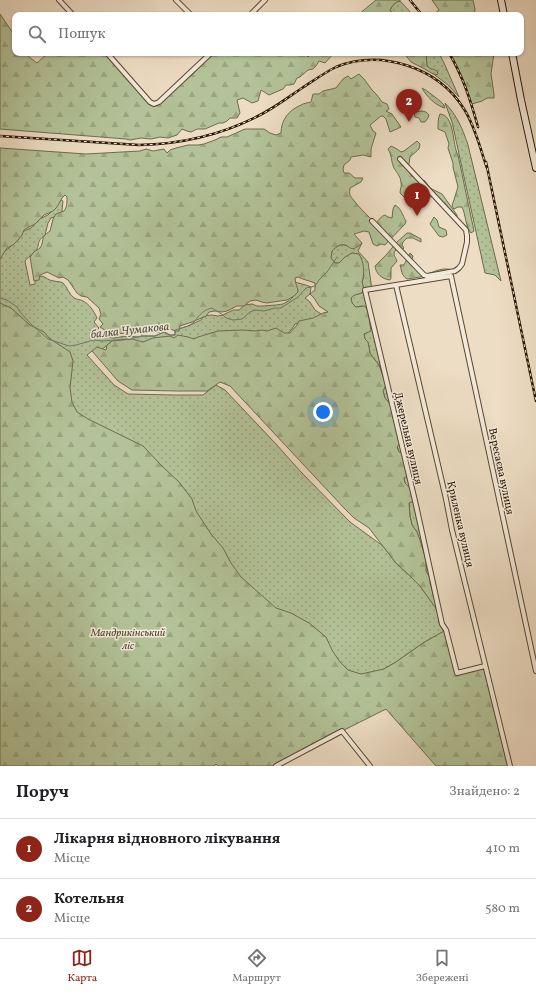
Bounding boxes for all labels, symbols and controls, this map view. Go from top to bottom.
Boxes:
search box [12,12,524,56]
icon: search [26,23,48,45]
text: Пошук [58,24,106,45]
pin: 2 [396,89,422,122]
pin: 1 [404,183,430,216]
water label: балка Чумакова [90,319,170,343]
street label: Джерельна вулиця [390,390,426,487]
your location [313,402,333,422]
street label: Вересаєва вулиця [484,427,517,516]
street label: Криленка вулиця [442,480,477,569]
park label: Мандрикінський ліс [90,626,166,654]
text: Поруч [16,781,69,804]
text: Знайдено: 2 [449,783,520,801]
text: Лікарня відновного лікування [54,829,280,850]
text: 1 [26,840,32,858]
text: 410 m [485,840,520,858]
text: Місце [54,850,90,868]
text: Котельня [54,889,124,910]
text: 2 [26,900,32,918]
text: 580 m [485,900,520,918]
text: Місце [54,910,90,928]
tab: Карта [67,947,97,986]
tab: Маршрут [232,947,281,986]
tab: Збережені [416,947,468,986]

